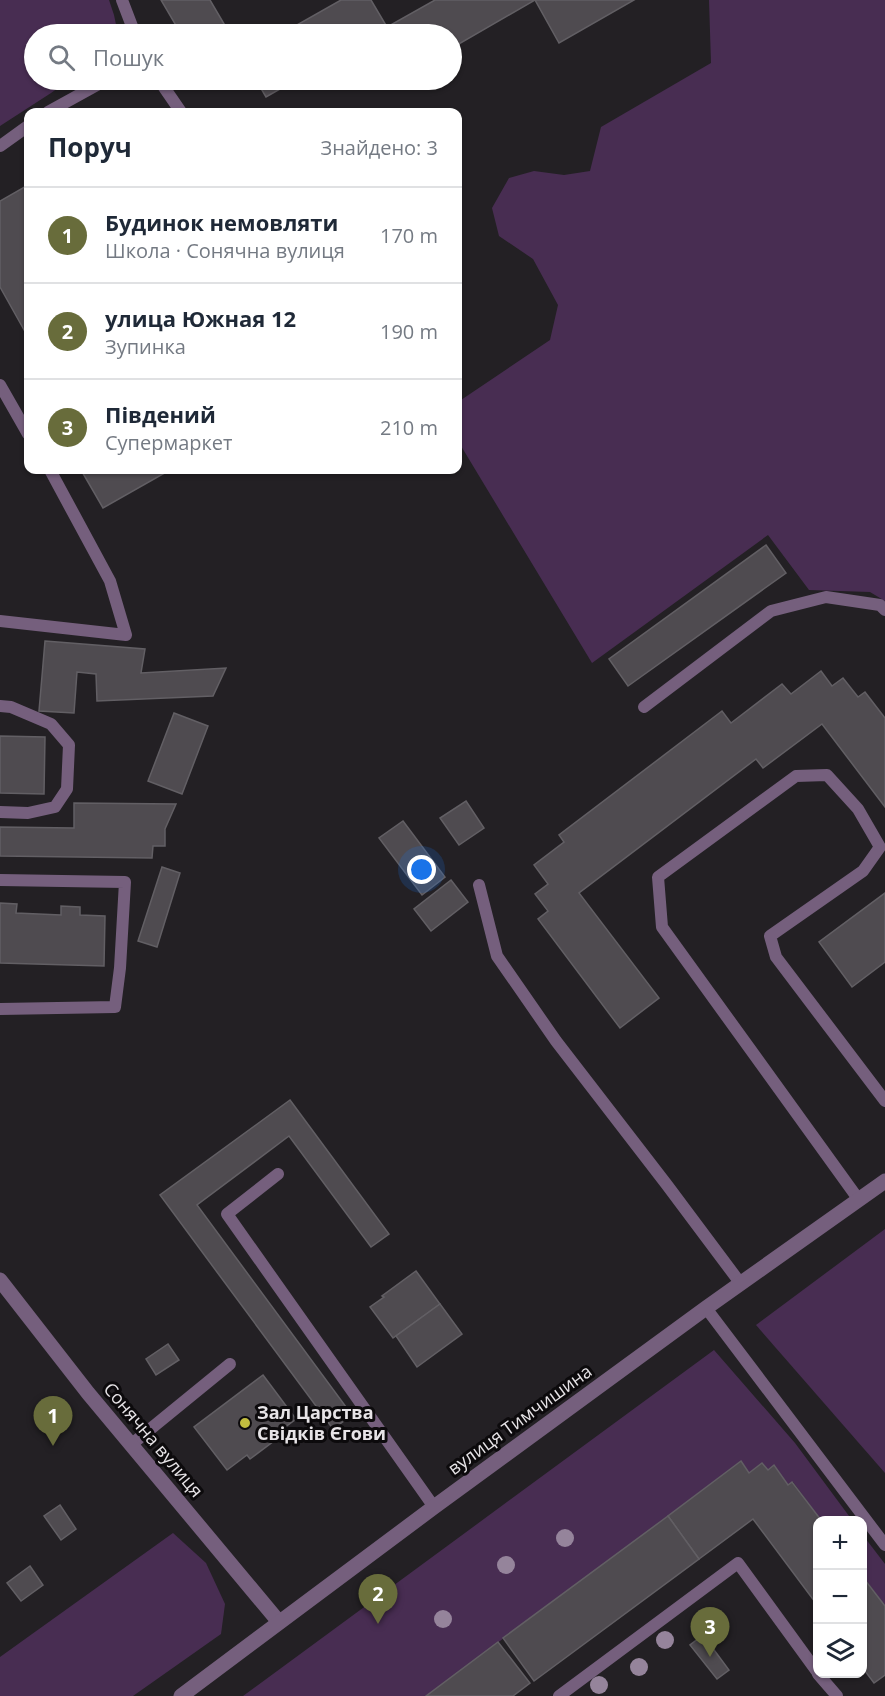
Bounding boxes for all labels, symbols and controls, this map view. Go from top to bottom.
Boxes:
search box [24,24,462,90]
icon: search [45,41,78,74]
text: Пошук [93,42,164,72]
text: Поруч [48,129,132,165]
text: Знайдено: 3 [321,134,438,161]
text: Будинок немовляти [105,207,338,237]
text: 1 [62,222,73,249]
text: 170 m [380,222,438,249]
text: Школа · Сонячна вулиця [105,237,345,264]
text: улица Южная 12 [105,303,296,333]
text: 2 [62,318,73,345]
text: 190 m [380,318,438,345]
text: Зупинка [105,333,186,360]
text: Південий [105,399,216,429]
text: 3 [62,414,73,441]
text: 210 m [380,414,438,441]
text: Супермаркет [105,429,232,456]
your location [407,855,436,884]
street label: вулиця Тимчишина [442,1359,596,1480]
street label: Сонячна вулиця [99,1377,209,1502]
pin: 1 [34,1396,72,1446]
place label: Зал Царства Свідків Єгови [257,1400,386,1445]
marker: Зал Царства Свідків Єгови [238,1416,252,1430]
map controls [813,1516,867,1678]
button: + [813,1516,867,1570]
button: − [813,1570,867,1624]
pin: 2 [358,1574,398,1624]
pin: 3 [690,1608,730,1657]
button: layers [813,1624,867,1678]

